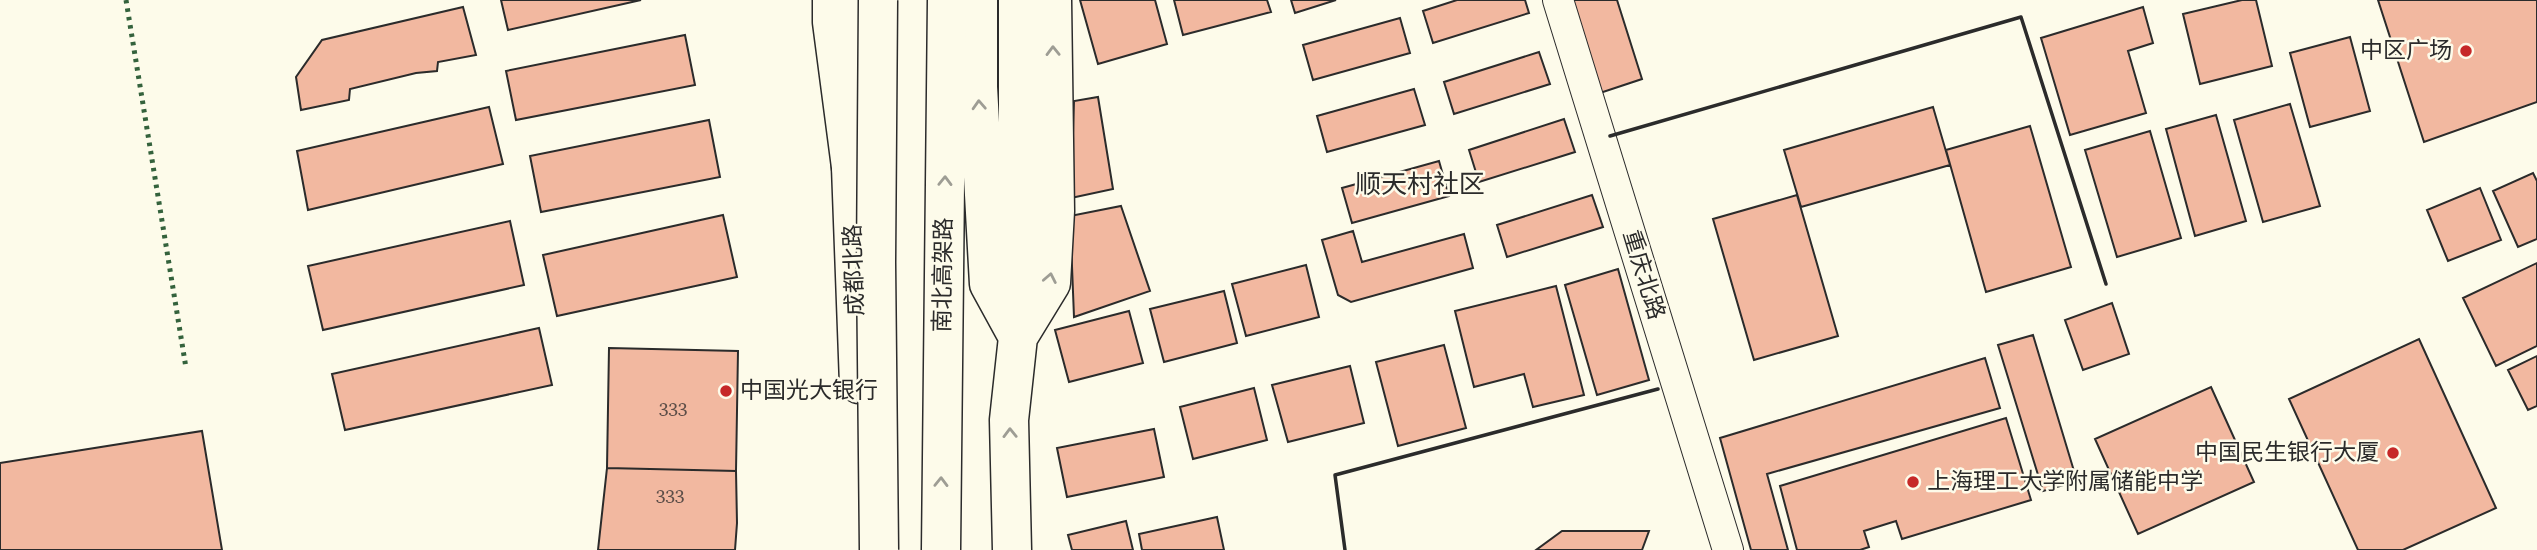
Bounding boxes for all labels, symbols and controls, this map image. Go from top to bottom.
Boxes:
place label: 中区广场 [2360,34,2452,69]
marker: 中区广场 [2458,43,2474,59]
one-way arrow [1045,45,1061,55]
one-way arrow [972,100,987,111]
district label: 顺天村社区 [1355,165,1485,205]
one-way arrow [937,175,953,186]
street label: 南北高架路 [925,217,963,333]
street label: 成都北路 [836,223,874,317]
street label: 重庆北路 [1613,226,1673,324]
one-way arrow [1041,272,1056,284]
place label: 中国光大银行 [740,374,878,409]
marker: 中国光大银行 [718,383,734,399]
house number: 333 [659,396,688,425]
one-way arrow [1002,427,1018,438]
place label: 中国民生银行大厦 [2195,436,2379,471]
marker: 中国民生银行大厦 [2385,445,2401,461]
place label: 上海理工大学附属储能中学 [1927,465,2203,500]
marker: 上海理工大学附属储能中学 [1905,474,1921,490]
one-way arrow [934,476,949,487]
house number: 333 [656,483,685,512]

